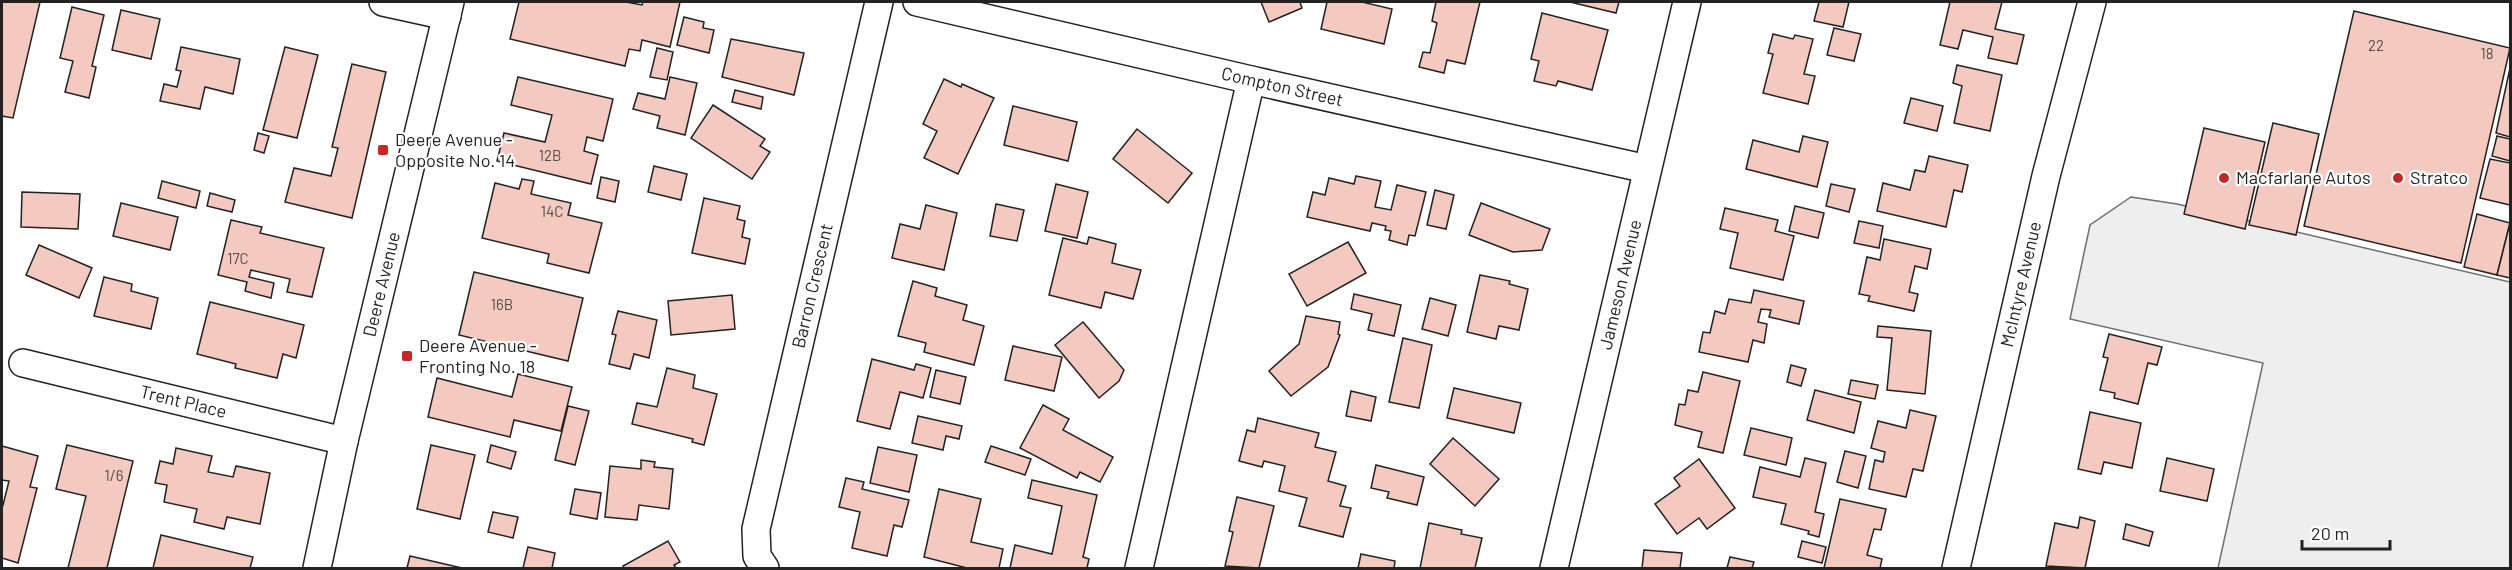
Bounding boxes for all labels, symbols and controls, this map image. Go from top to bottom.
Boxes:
house number: 22 [2368,36,2384,54]
house number: 18 [2480,44,2494,62]
street label: Compton Street [1219,61,1345,110]
place label: Deere Avenue - Opposite No. 14 [395,128,515,171]
marker: Deere Avenue - Opposite No. 14 [376,143,390,157]
house number: 12B [539,146,561,164]
place label: Macfarlane Autos [2236,166,2371,188]
place label: Stratco [2410,166,2468,188]
marker: Macfarlane Autos [2217,171,2231,185]
marker: Stratco [2391,171,2405,185]
house number: 14C [541,202,563,220]
street label: Jameson Avenue [1594,217,1645,352]
street label: McIntyre Avenue [1995,219,2045,349]
street label: Barron Crescent [787,221,837,350]
street label: Deere Avenue [358,229,404,339]
house number: 17C [227,249,249,267]
house number: 16B [491,295,513,313]
place label: Deere Avenue - Fronting No. 18 [419,334,537,377]
marker: Deere Avenue - Fronting No. 18 [400,349,414,363]
street label: Trent Place [138,380,229,422]
house number: 1/6 [105,466,123,484]
scale bar [2302,513,2390,551]
text: 20 m [2311,522,2349,544]

